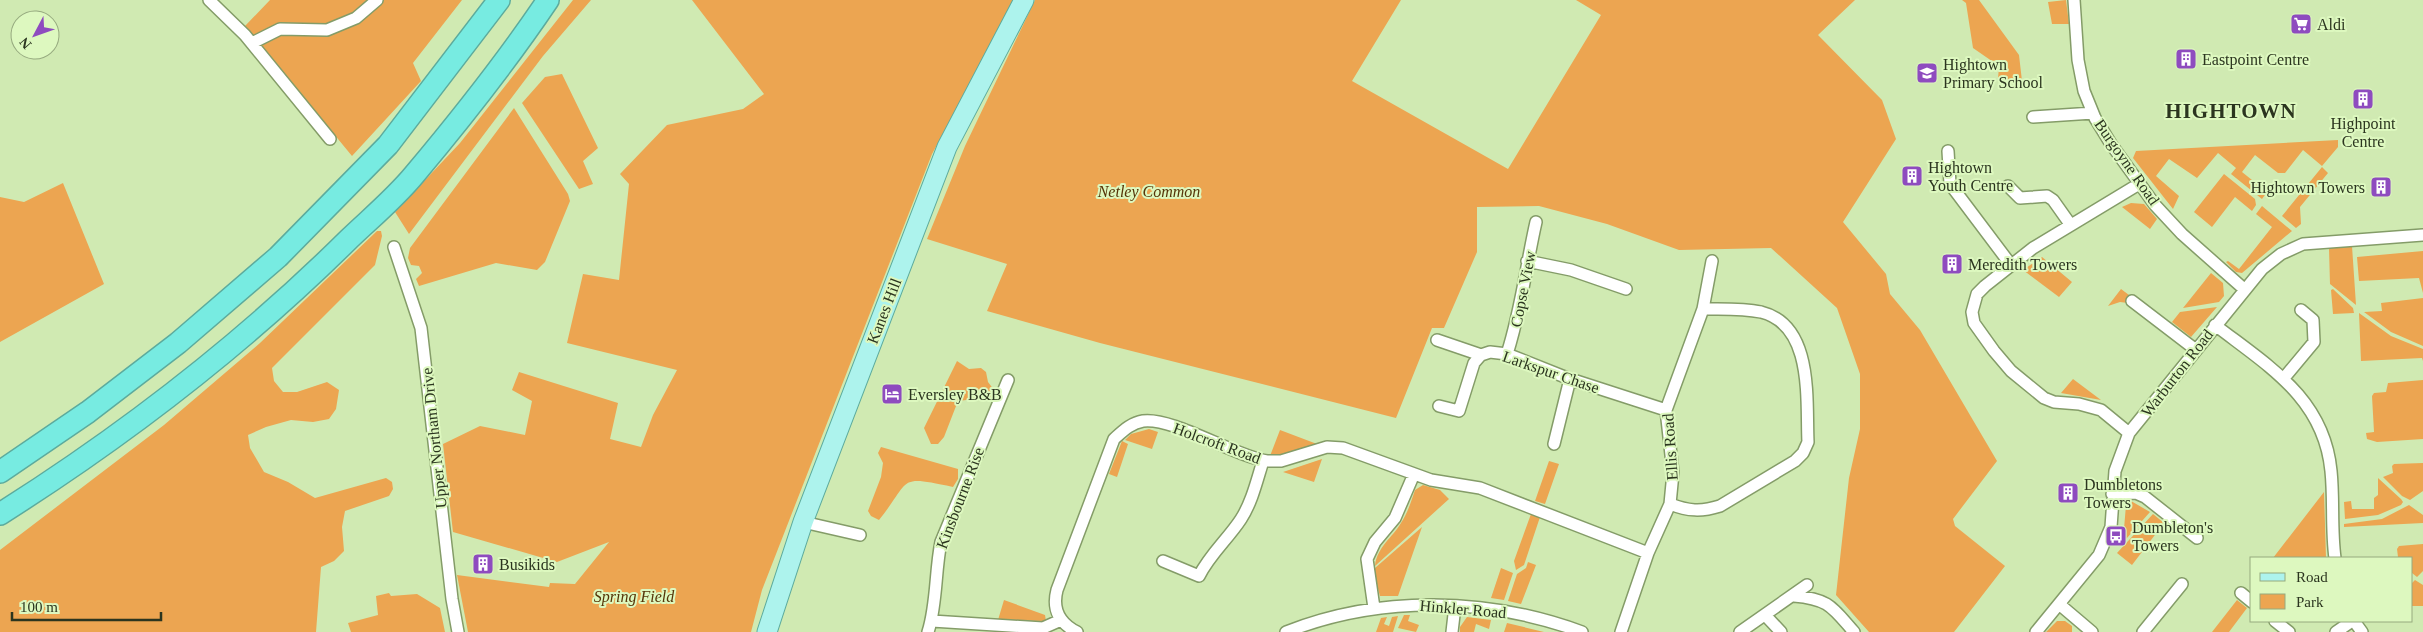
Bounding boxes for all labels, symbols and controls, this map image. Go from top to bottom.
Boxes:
north arrow [10,10,60,60]
supermarket icon: Aldi [2289,12,2313,36]
place label: Aldi [2317,16,2346,33]
text: N [17,34,35,52]
building icon: Eastpoint Centre [2174,47,2198,71]
place label: Eastpoint Centre [2202,51,2309,69]
place label: Hightown Primary School [1943,56,2044,92]
school or university icon: Hightown Primary School [1915,61,1939,85]
building icon: Highpoint Centre [2351,87,2375,111]
district label: HIGHTOWN [2165,99,2297,123]
place label: Highpoint Centre [2331,115,2396,150]
street label: Burgoyne Road [2090,116,2163,209]
place label: Hightown Youth Centre [1928,159,2013,194]
building icon: Hightown Youth Centre [1900,164,1924,188]
building icon: Hightown Towers [2369,175,2393,199]
place label: Hightown Towers [2250,179,2365,197]
park label: Netley Common [1097,183,1200,201]
street label: Copse View [1507,249,1540,329]
building icon: Meredith Towers [1940,252,1964,276]
place label: Meredith Towers [1968,256,2077,273]
street label: Kanes Hill [864,275,904,346]
street label: Warburton Road [2138,326,2216,420]
street label: Larkspur Chase [1500,348,1601,397]
street label: Upper Northam Drive [418,367,451,509]
hotel icon: Eversley B&B [880,382,904,406]
place label: Eversley B&B [908,386,1002,404]
street label: Ellis Road [1659,413,1681,481]
street label: Holcroft Road [1171,419,1263,467]
street label: Kinsbourne Rise [933,445,987,551]
place label: Dumbletons Towers [2084,476,2162,511]
building icon: Dumbletons Towers [2056,481,2080,505]
place label: Dumbleton's Towers [2132,519,2213,554]
bus stop icon: Dumbleton's Towers [2104,524,2128,548]
building icon: Busikids [471,552,495,576]
place label: Busikids [499,556,555,573]
legend [2250,557,2413,622]
text: Road [2296,569,2328,585]
park label: Spring Field [594,588,675,606]
scale bar [12,590,161,622]
text: Park [2296,594,2324,610]
street label: Hinkler Road [1419,597,1507,621]
text: 100 m [20,599,58,615]

